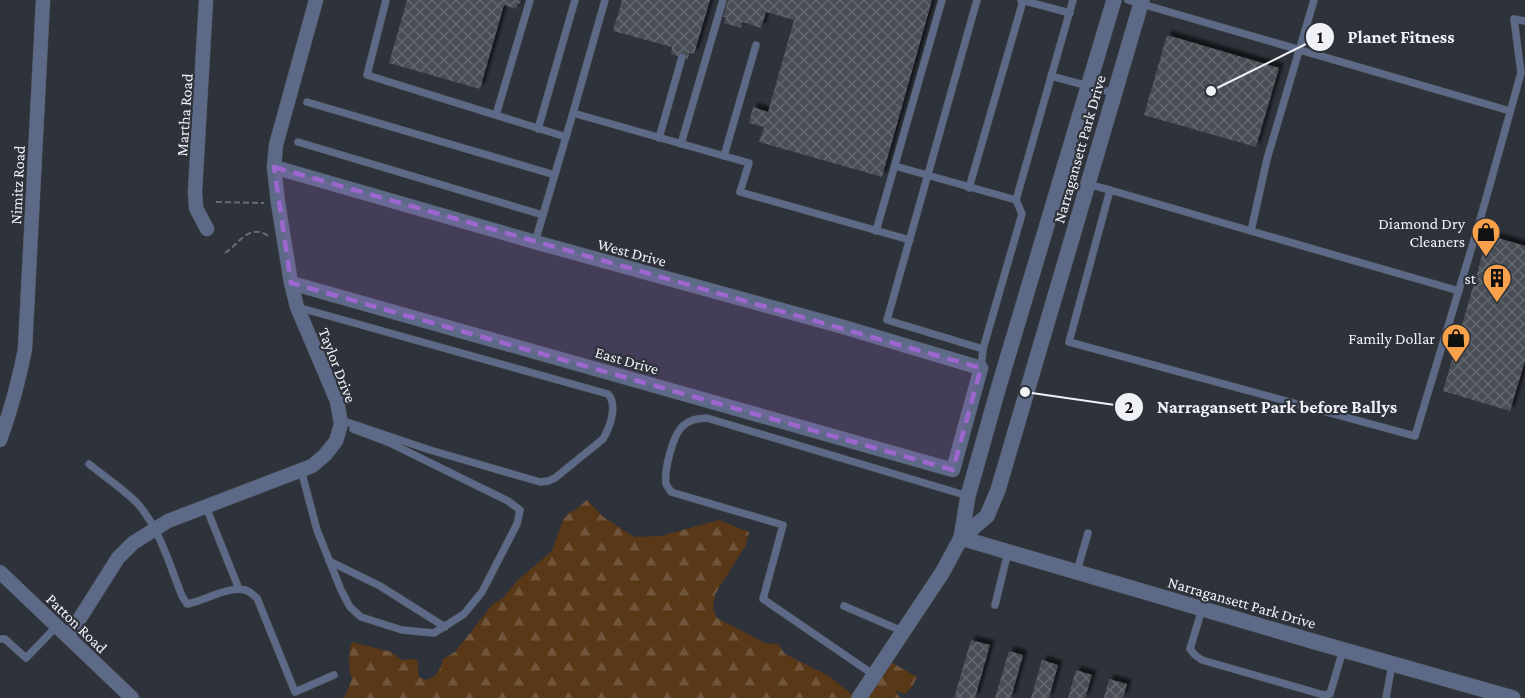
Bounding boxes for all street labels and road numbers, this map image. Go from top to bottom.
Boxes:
street label: Martha Road [173,72,196,157]
street label: Narragansett Park Drive [1050,73,1110,225]
street label: Nimitz Road [7,144,28,225]
street label: West Drive [596,235,668,270]
street label: Taylor Drive [315,325,360,405]
street label: East Drive [593,343,661,378]
street label: Narragansett Park Drive [1166,573,1318,633]
street label: Patton Road [43,590,111,657]

